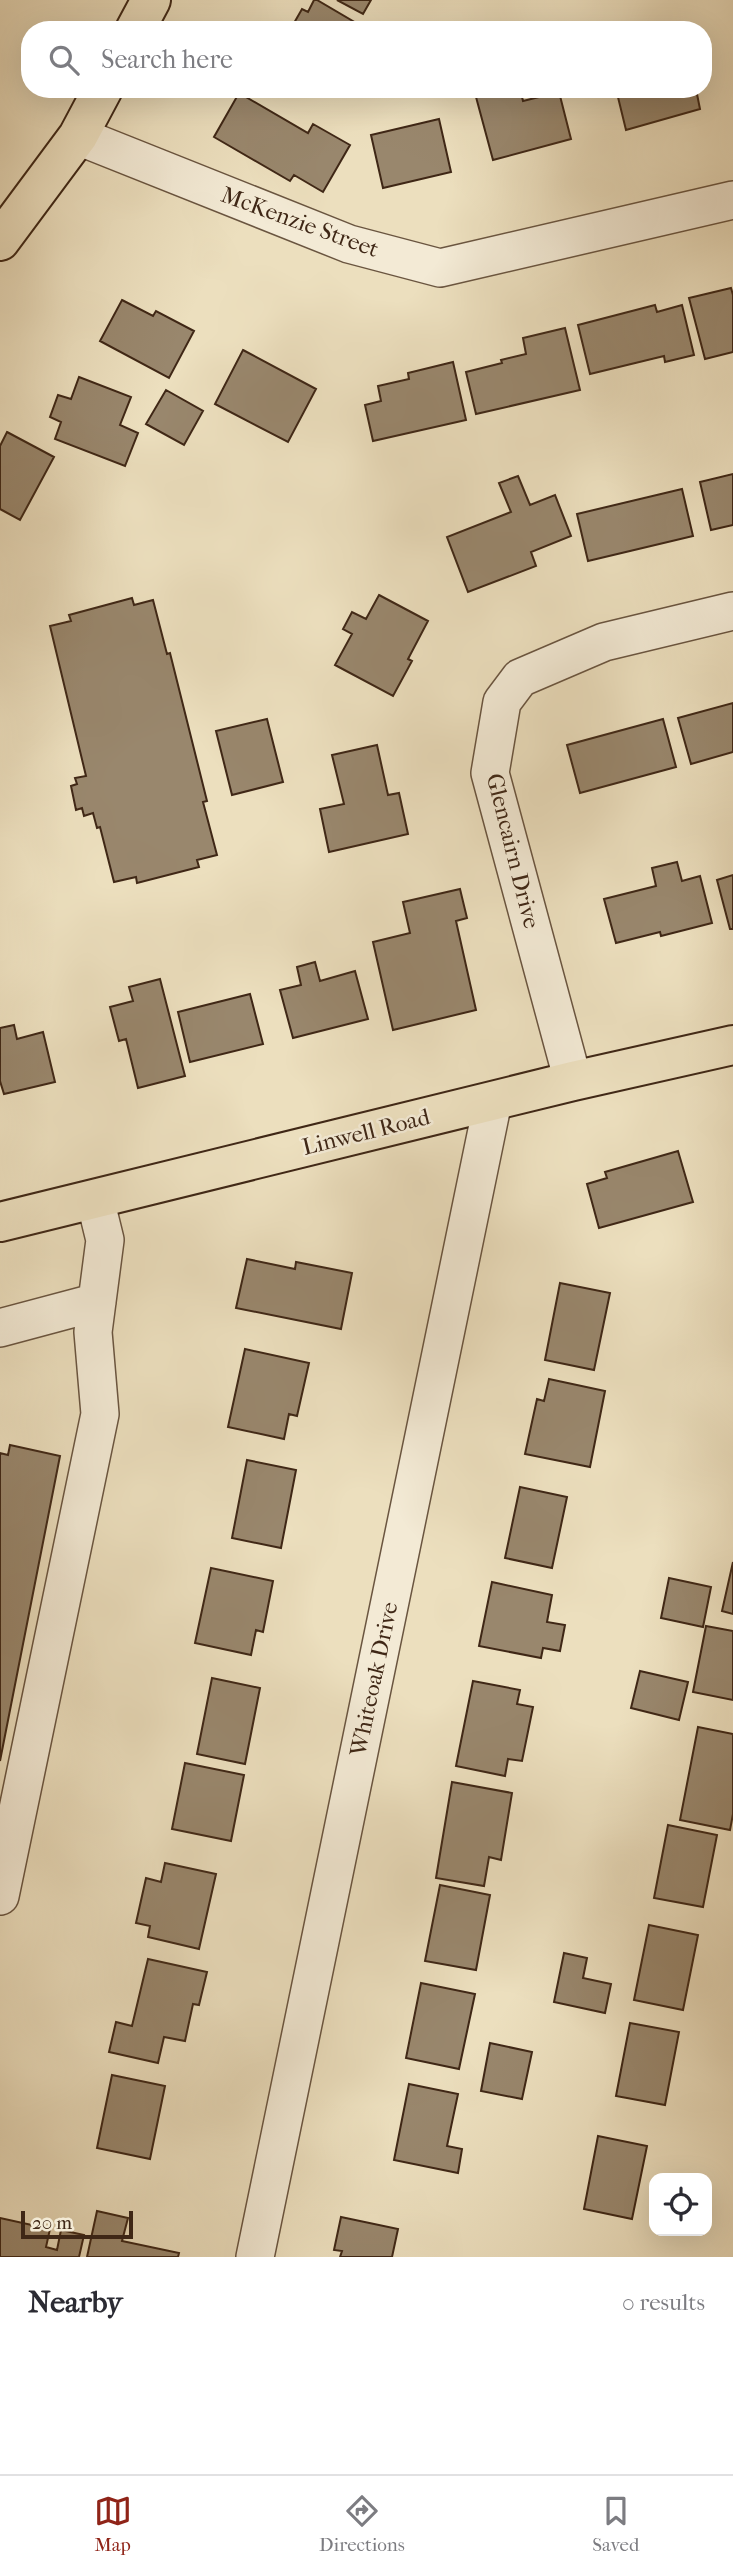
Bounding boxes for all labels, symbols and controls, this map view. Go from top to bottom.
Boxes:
search box [21,21,712,98]
icon: search [45,41,83,79]
text: Search here [101,44,233,75]
street label: McKenzie Street [218,181,382,263]
street label: Glencairn Drive [481,771,545,931]
street label: Linwell Road [299,1103,433,1161]
street label: Whiteoak Drive [344,1599,404,1760]
map controls [649,2173,712,2236]
button: locate [649,2173,712,2236]
scale bar [21,2208,133,2240]
text: 20 m [32,2212,72,2234]
text: Nearby [28,2285,123,2320]
text: 0 results [622,2289,705,2316]
tab: Map [94,2492,132,2556]
tab: Directions [319,2492,405,2556]
tab: Saved [592,2492,639,2556]

